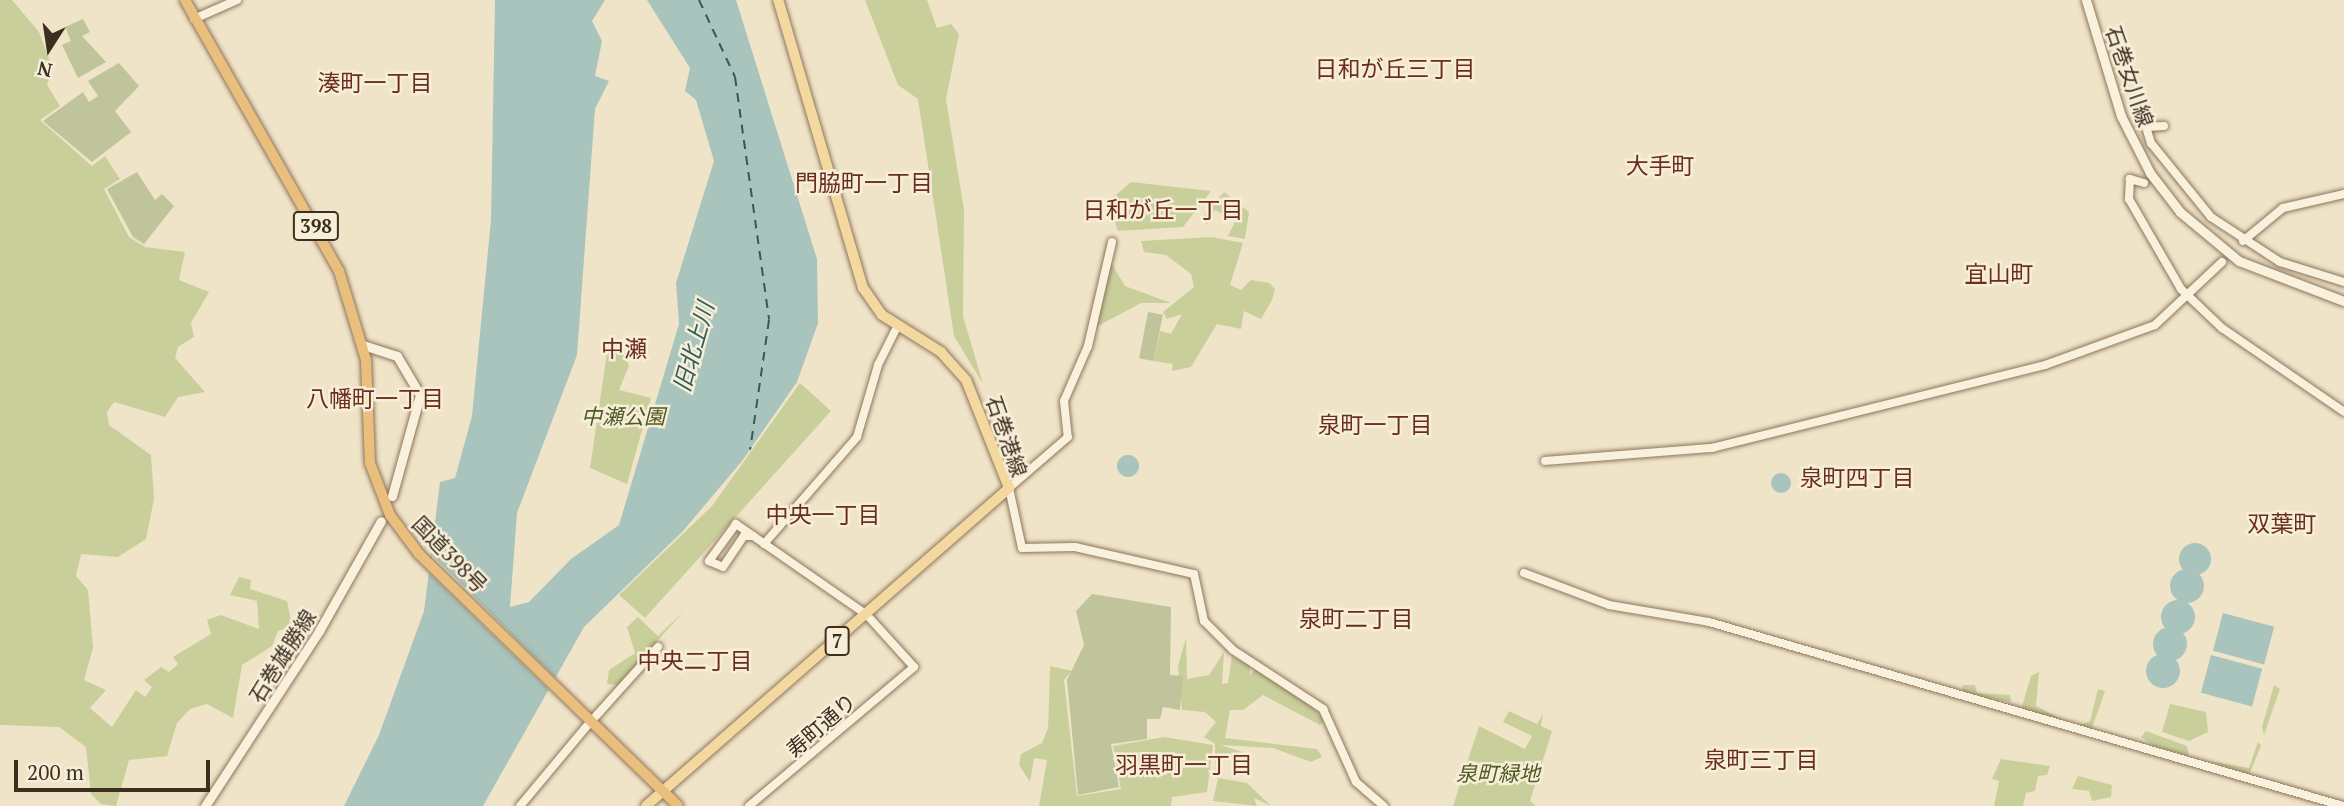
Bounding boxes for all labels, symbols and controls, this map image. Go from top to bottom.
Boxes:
north arrow [14,14,84,84]
street label: 石巻女川線 [2101,22,2159,130]
district label: 日和が丘三丁目 [1315,55,1475,83]
text: N [35,56,54,84]
district label: 湊町一丁目 [318,69,432,97]
district label: 大手町 [1626,152,1694,180]
district label: 門脇町一丁目 [795,169,933,197]
district label: 日和が丘一丁目 [1083,196,1243,224]
road number: 398 [292,210,340,242]
district label: 宜山町 [1965,260,2033,288]
water label: 旧北上川 [668,299,720,395]
district label: 中瀬 [601,335,647,363]
district label: 八幡町一丁目 [306,385,444,413]
street label: 石巻港線 [981,392,1033,480]
park label: 中瀬公園 [581,403,665,429]
district label: 泉町一丁目 [1318,411,1432,439]
district label: 泉町四丁目 [1800,464,1914,492]
district label: 中央一丁目 [766,501,880,529]
district label: 双葉町 [2248,510,2316,538]
street label: 国道398号 [407,511,493,597]
street label: 石巻雄勝線 [243,605,321,707]
district label: 泉町二丁目 [1299,605,1413,633]
road number: 7 [823,626,851,656]
district label: 中央二丁目 [638,647,752,675]
street label: 寿町通り [781,688,861,762]
scale bar [18,746,214,790]
district label: 泉町三丁目 [1704,746,1818,774]
district label: 羽黒町一丁目 [1115,751,1253,779]
text: 200 m [27,758,84,786]
park label: 泉町緑地 [1456,760,1540,786]

